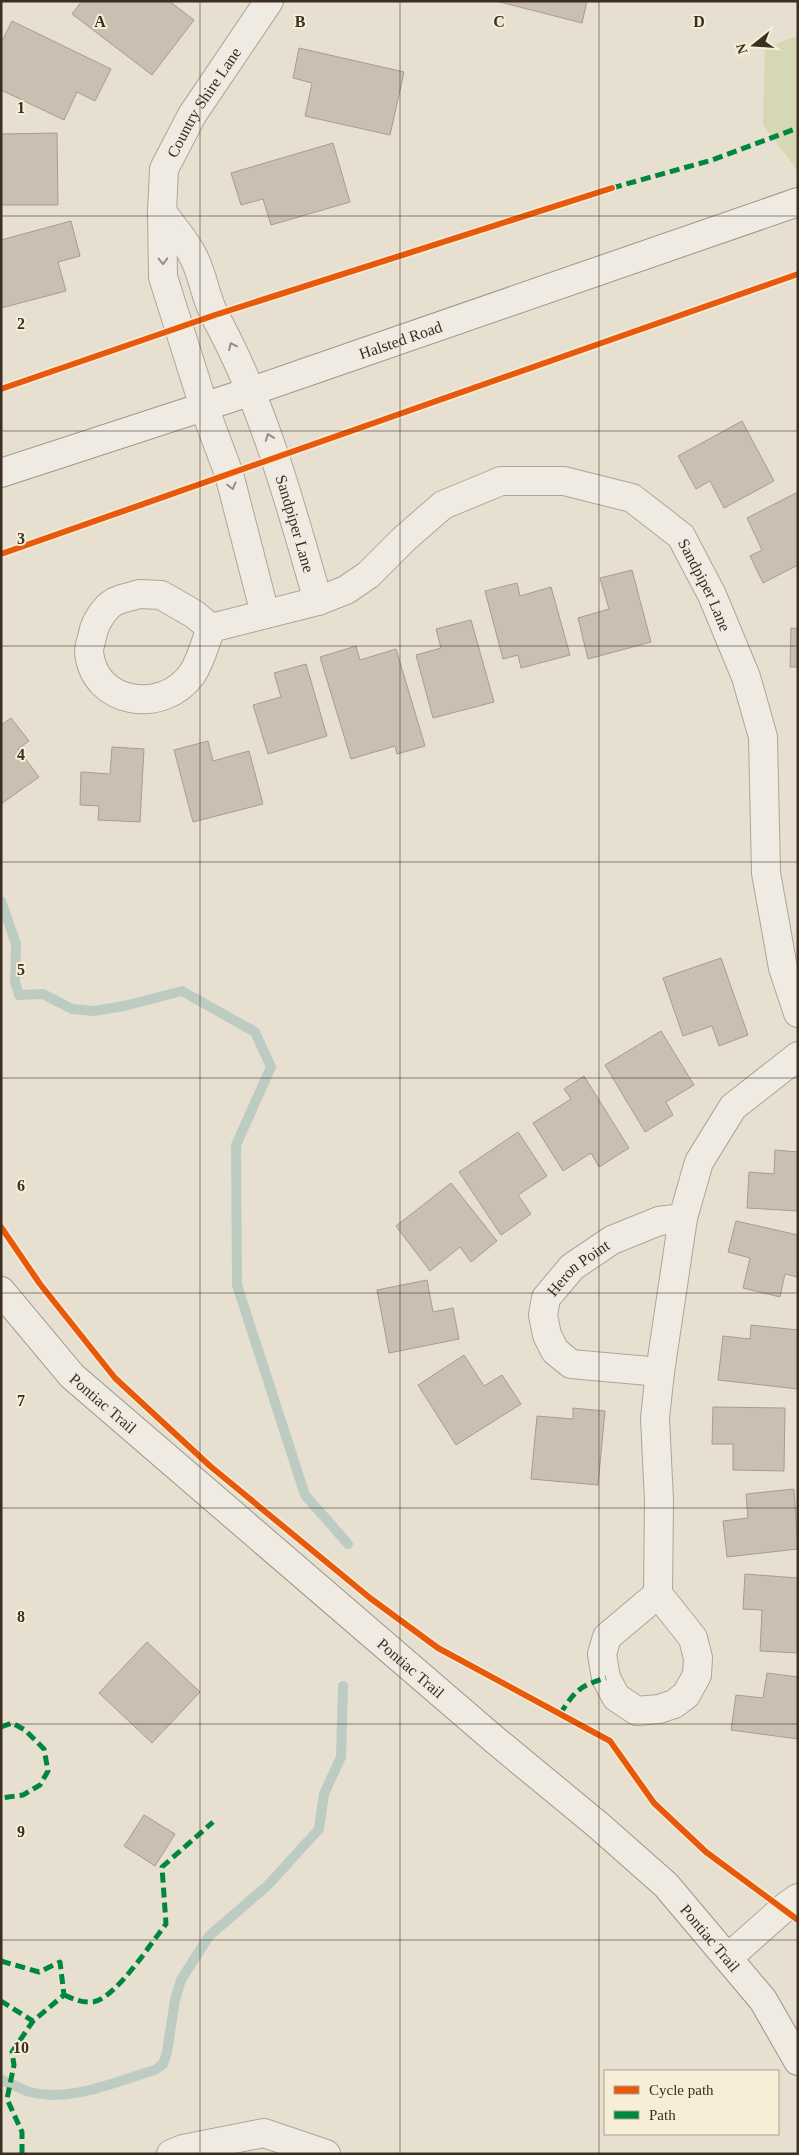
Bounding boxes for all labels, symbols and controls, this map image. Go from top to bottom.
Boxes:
text: A [94,13,106,30]
text: B [295,13,306,30]
text: C [493,13,505,30]
text: D [693,13,705,30]
north arrow [729,20,779,70]
text: N [733,42,751,56]
street label: Country Shire Lane [164,44,244,160]
text: 1 [17,99,25,116]
one-way arrow [158,258,168,265]
text: 2 [17,315,25,332]
street label: Halsted Road [357,318,444,362]
one-way arrow [228,343,238,352]
one-way arrow [265,433,275,442]
street label: Sandpiper Lane [272,473,317,574]
one-way arrow [226,481,236,489]
text: 3 [17,530,25,547]
street label: Sandpiper Lane [675,536,734,634]
text: 4 [17,746,25,763]
text: 5 [17,961,25,978]
text: 6 [17,1177,25,1194]
street label: Heron Point [543,1236,613,1300]
street label: Pontiac Trail [66,1370,140,1437]
text: 7 [17,1392,25,1409]
text: 8 [17,1608,25,1625]
street label: Pontiac Trail [374,1635,448,1702]
text: 9 [17,1823,25,1840]
street label: Pontiac Trail [677,1901,743,1975]
text: 10 [13,2039,29,2056]
legend [604,2070,779,2135]
text: Cycle path [649,2082,714,2098]
text: Path [649,2107,676,2123]

